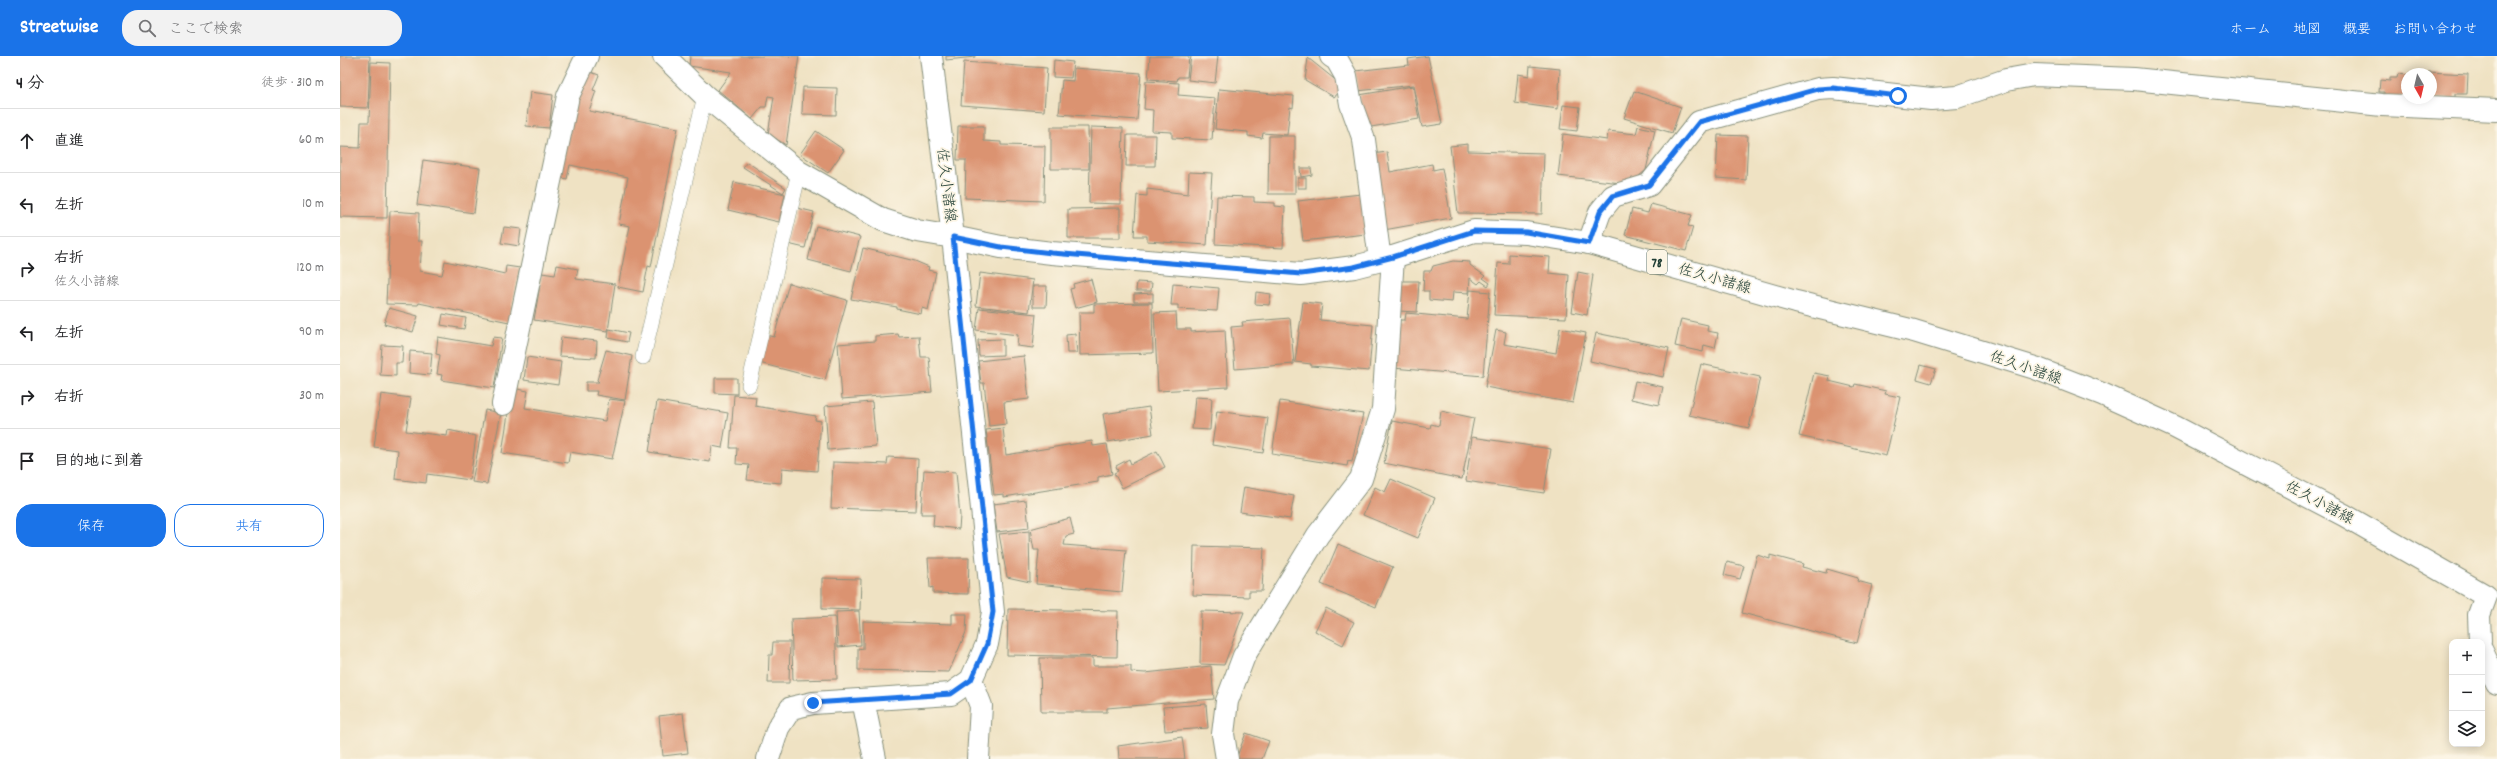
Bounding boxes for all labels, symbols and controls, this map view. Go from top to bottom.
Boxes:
search box [122,10,402,46]
text: Streetwise [20,15,98,42]
icon: search [136,17,158,39]
text: ここで検索 [168,19,243,41]
text: ホーム [2230,20,2271,40]
text: 地図 [2293,20,2321,40]
text: 概要 [2343,20,2371,40]
text: お問い合わせ [2393,20,2477,40]
north arrow [2401,68,2437,104]
text: 4 分 [16,73,44,97]
text: 徒歩 · 310 m [261,74,324,93]
route start [1889,87,1907,105]
icon: ahead [16,130,38,152]
text: 直進 [54,131,84,153]
text: 60 m [299,131,324,150]
street label: 佐久小諸線 [930,147,961,224]
icon: left [16,194,38,216]
text: 左折 [54,195,84,217]
text: 10 m [302,195,324,214]
text: 右折 [54,248,84,270]
road number: 78 [1647,250,1667,274]
icon: right [16,258,38,280]
text: 120 m [296,259,324,278]
street label: 佐久小諸線 [1675,259,1754,301]
text: 佐久小諸線 [54,273,119,292]
icon: left [16,322,38,344]
text: 左折 [54,323,84,345]
text: 90 m [299,323,324,342]
street label: 佐久小諸線 [1986,346,2064,392]
icon: right [16,386,38,408]
text: 右折 [54,387,84,409]
text: 30 m [299,387,324,406]
icon: arrive [16,450,38,472]
text: 目的地に到着 [54,451,144,473]
street label: 佐久小諸線 [2281,476,2357,531]
button: 保存 [16,504,166,547]
button: 共有 [174,504,324,547]
map controls [2449,639,2485,747]
button: + [2449,639,2485,675]
button: − [2449,675,2485,711]
route end [804,694,822,712]
button: layers [2449,711,2485,747]

